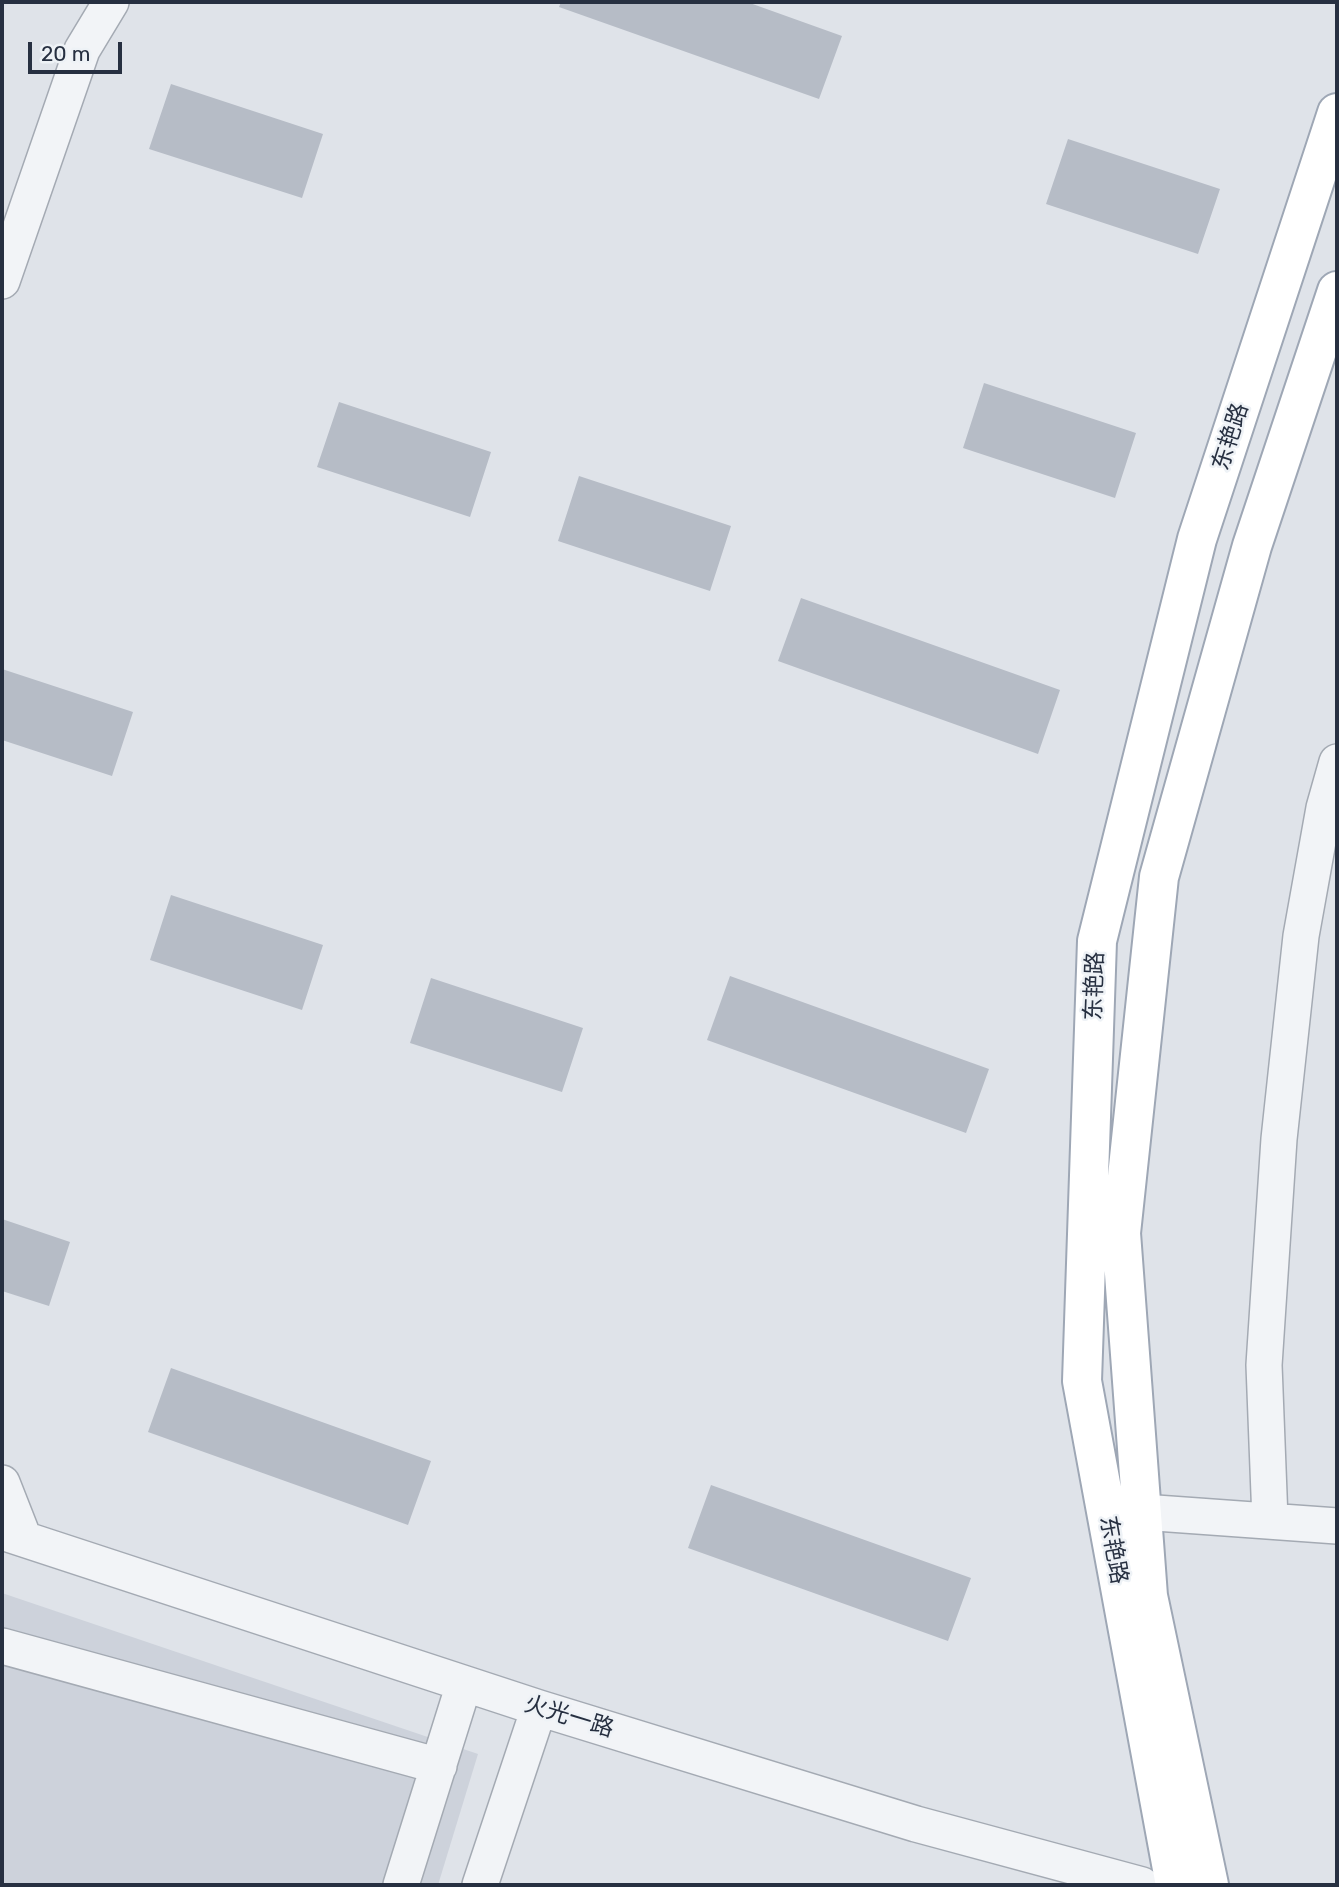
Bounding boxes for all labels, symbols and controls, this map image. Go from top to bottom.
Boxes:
scale bar [32,28,126,72]
text: 20 m [41,41,90,66]
street label: 东艳路 [1207,400,1255,474]
street label: 东艳路 [1080,951,1110,1021]
street label: 东艳路 [1093,1514,1133,1586]
street label: 火光一路 [521,1690,617,1744]

